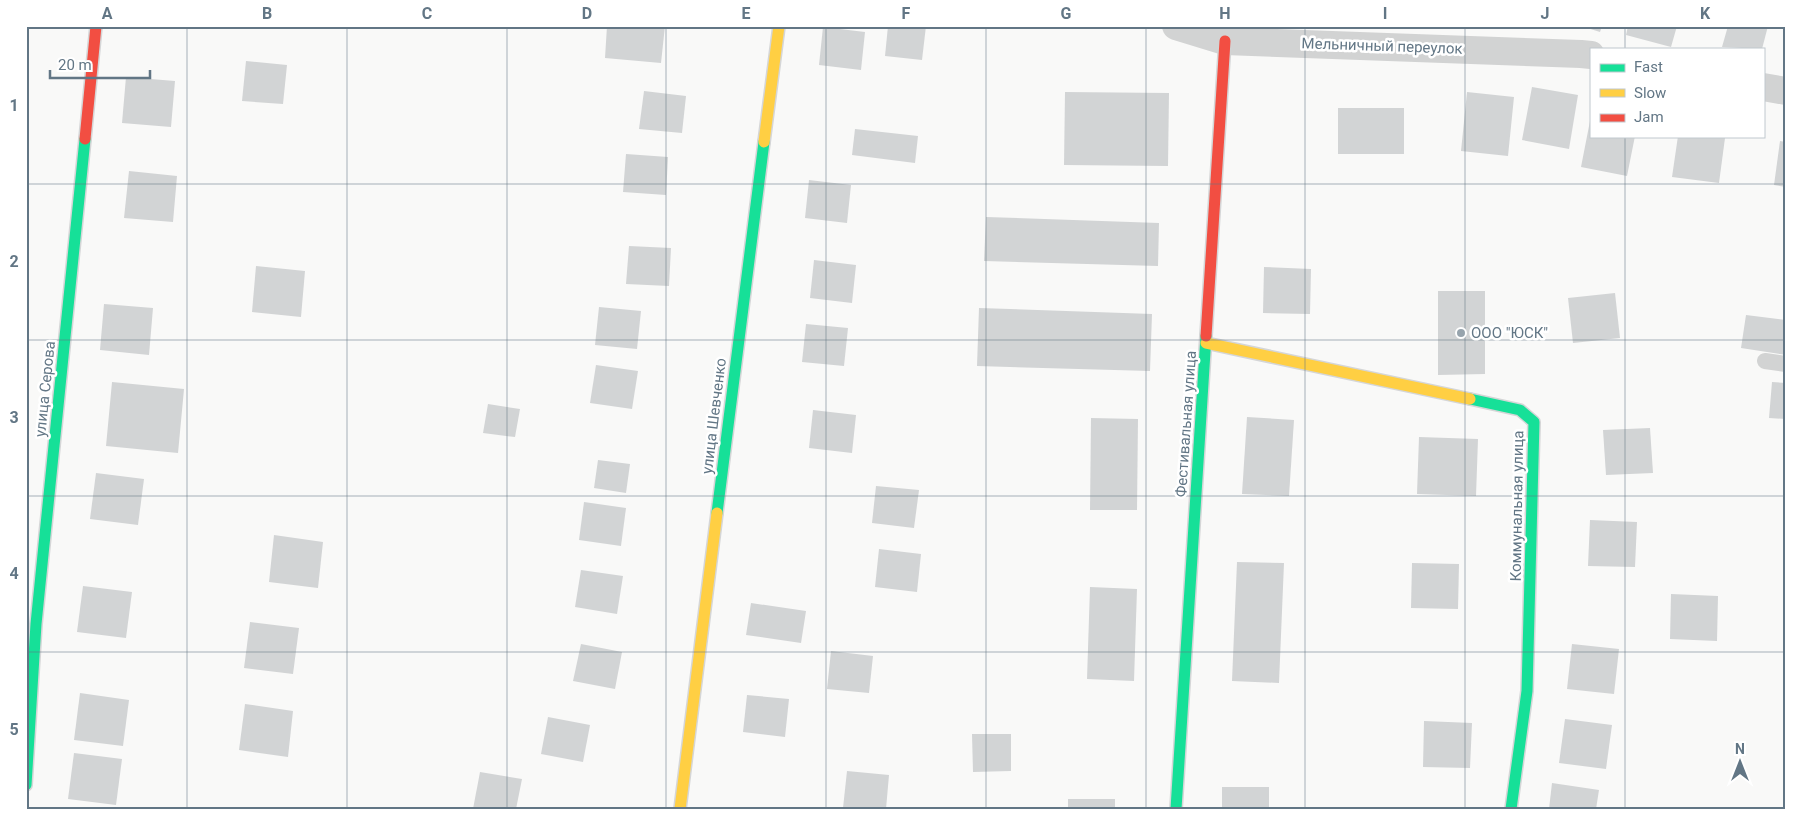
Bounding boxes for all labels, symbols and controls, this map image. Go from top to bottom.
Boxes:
text: A [102,4,113,23]
text: B [262,4,272,23]
text: C [422,4,432,23]
text: D [582,4,592,23]
text: E [742,4,751,23]
text: F [902,4,911,23]
text: G [1061,4,1072,23]
text: H [1219,4,1231,23]
text: I [1383,4,1387,23]
text: J [1541,4,1549,23]
text: K [1700,4,1711,23]
street label: Мельничный переулок [1301,34,1463,58]
scale bar [50,48,150,80]
legend [1590,48,1764,138]
text: 20 m [58,56,92,74]
text: Fast [1634,58,1663,76]
text: Slow [1634,84,1666,102]
text: 1 [9,96,19,115]
text: Jam [1634,108,1664,126]
text: 2 [9,252,19,271]
place label: ООО "ЮСК" [1471,324,1548,342]
marker: ООО "ЮСК" [1455,327,1467,339]
street label: улица Серова [31,340,59,438]
street label: Фестивальная улица [1172,350,1200,498]
street label: улица Шевченко [698,357,730,475]
text: 3 [9,408,19,427]
street label: Коммунальная улица [1507,430,1527,582]
text: 4 [9,564,19,583]
text: 5 [9,720,19,739]
north arrow [1714,738,1764,788]
text: N [1735,741,1745,757]

